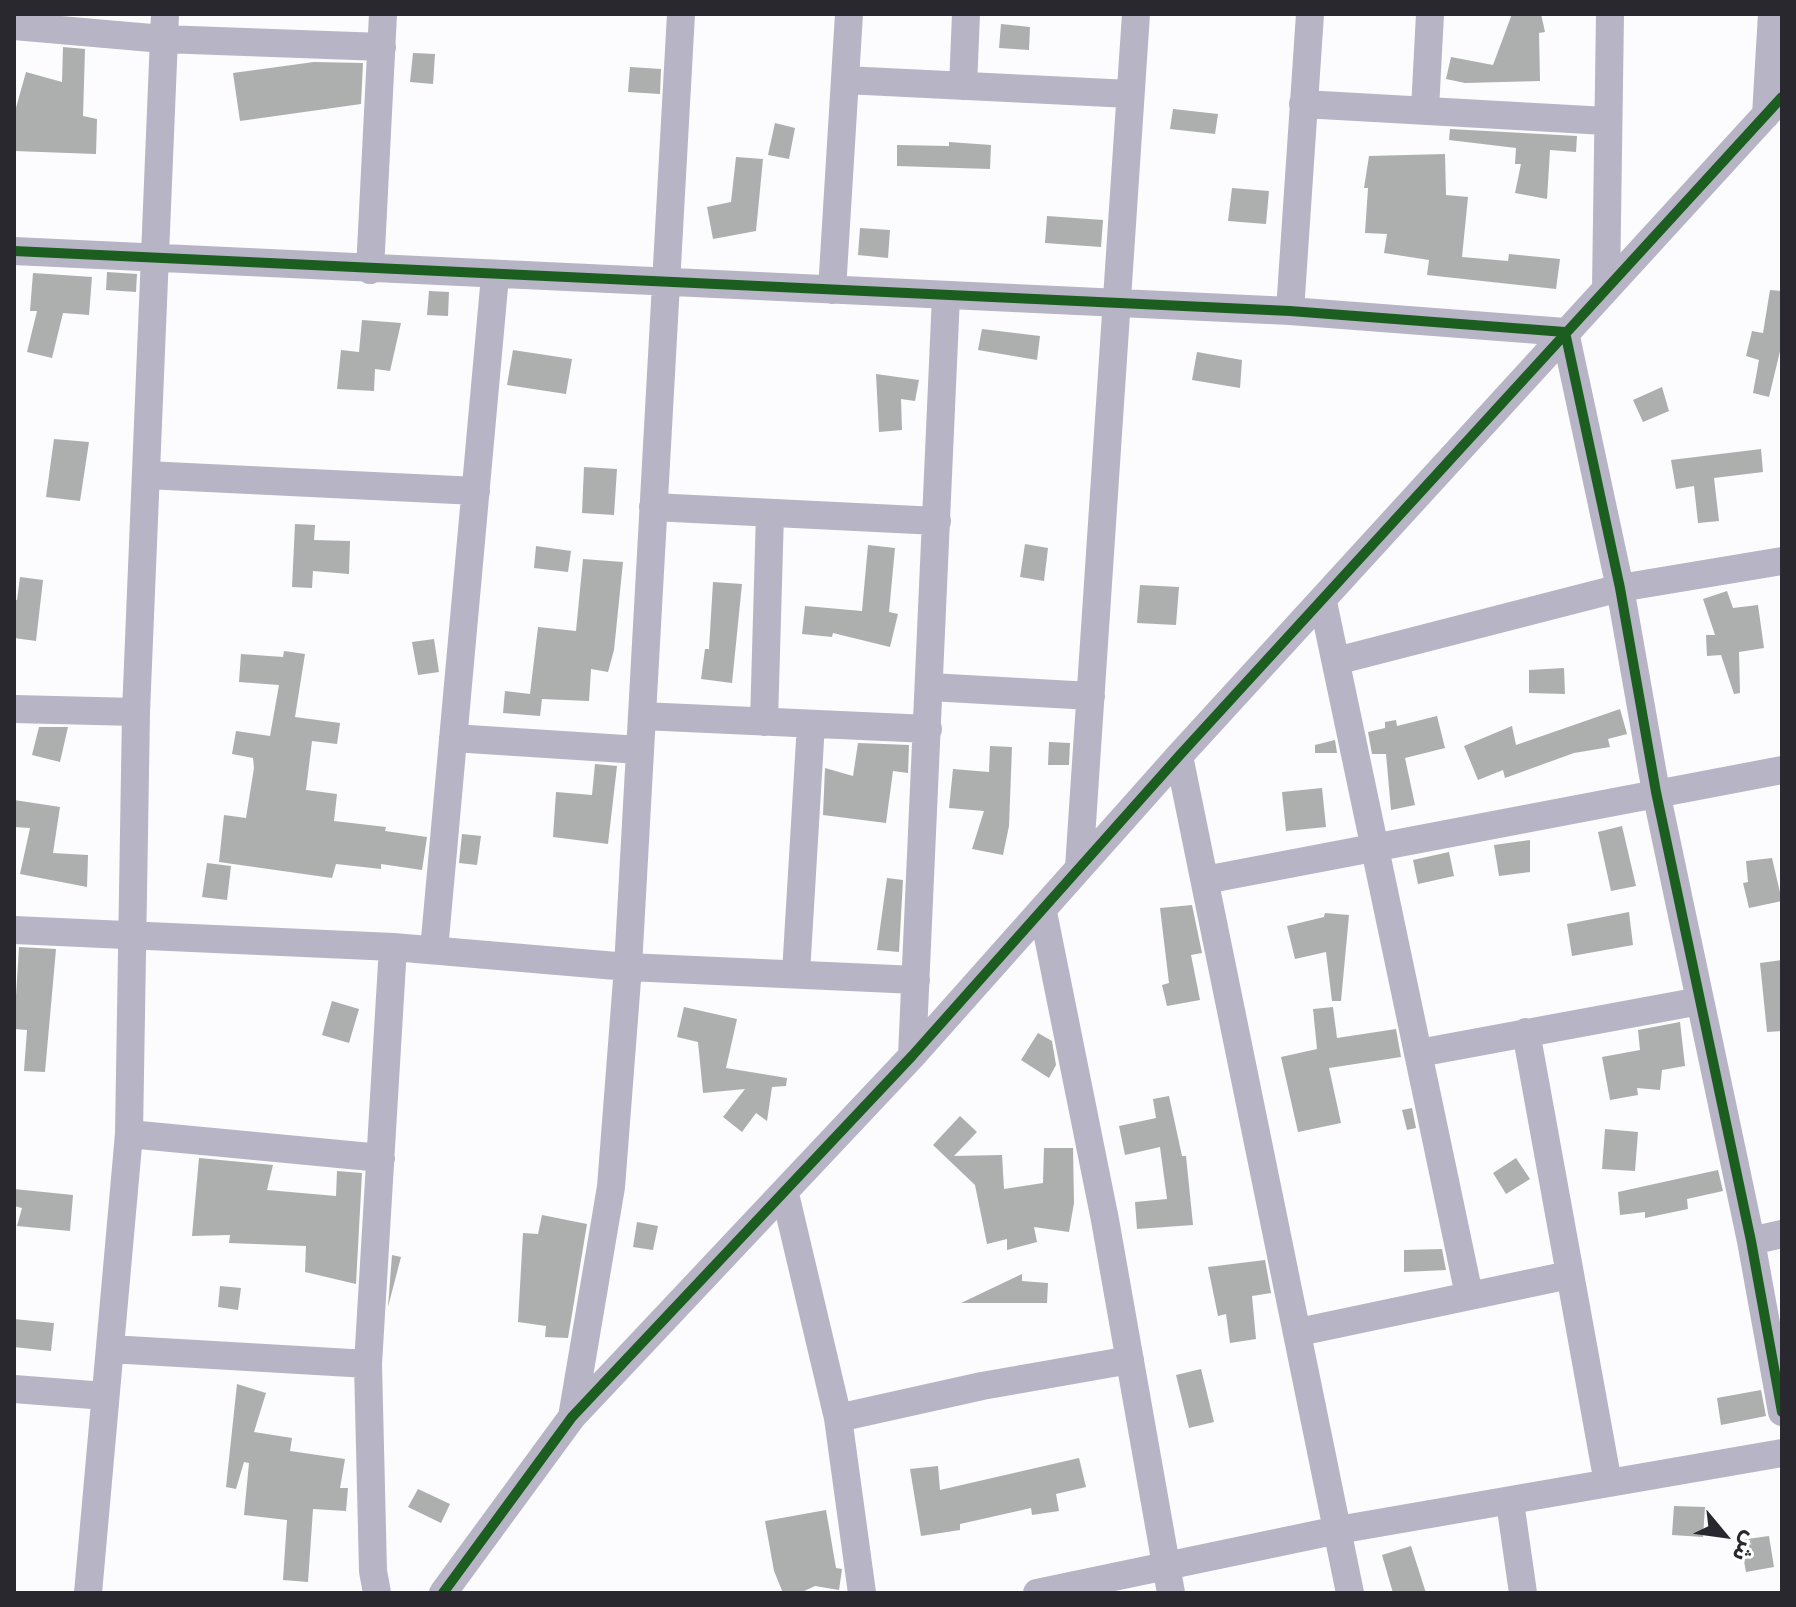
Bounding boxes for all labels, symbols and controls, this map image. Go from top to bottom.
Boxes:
north arrow [1684,1495,1764,1575]
text: ش [1726,1527,1764,1566]

